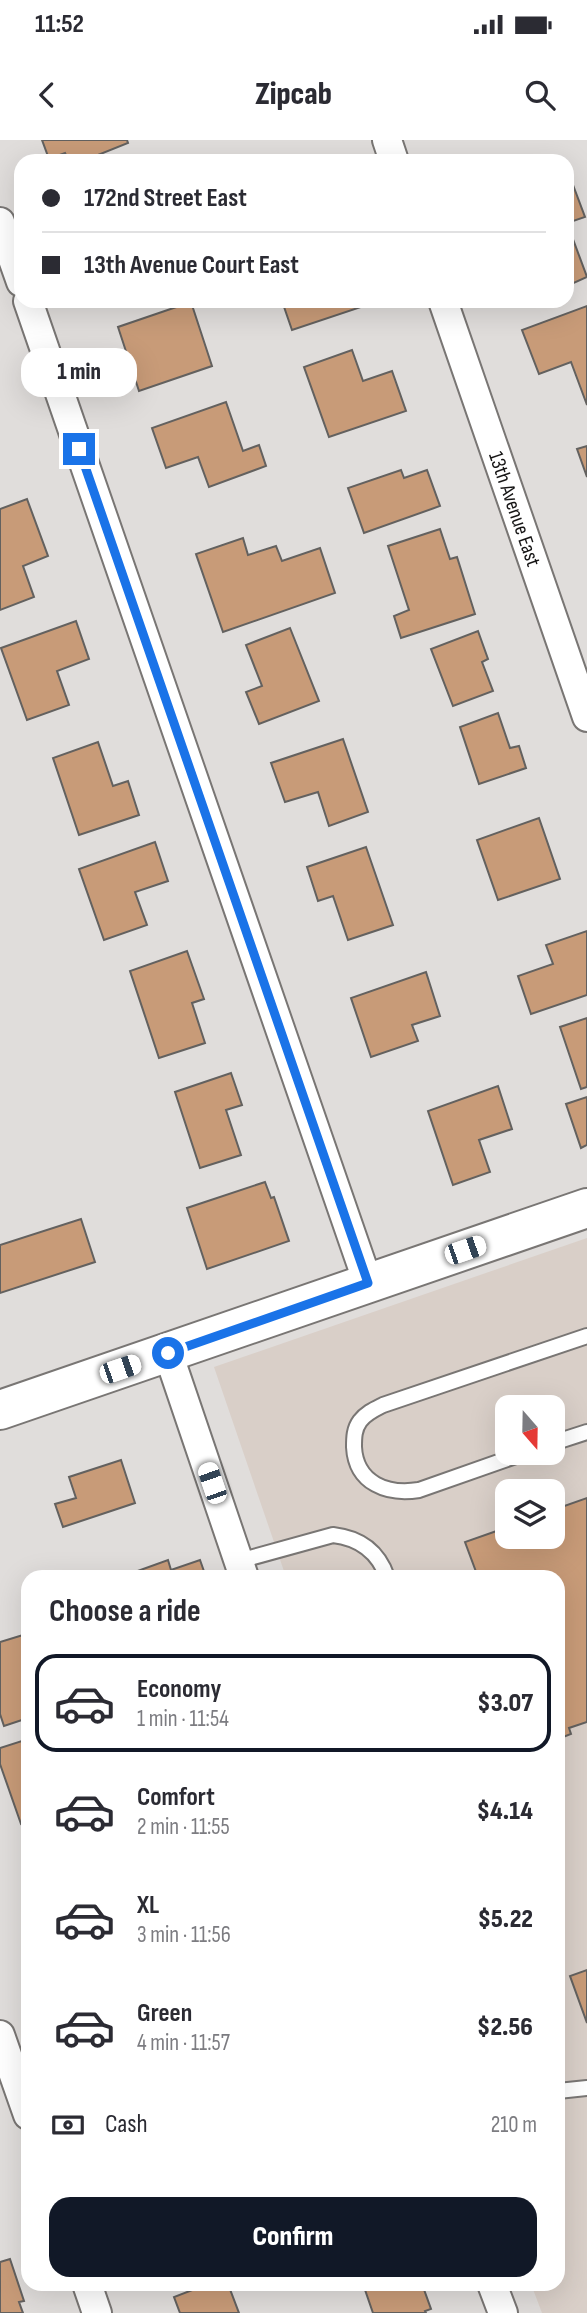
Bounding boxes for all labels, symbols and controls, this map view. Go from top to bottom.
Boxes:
text: 11:52 [35,9,84,40]
text: Zipcab [255,75,332,114]
icon: back [28,76,66,114]
icon: search [521,76,559,114]
text: 172nd Street East [84,183,247,214]
text: 13th Avenue Court East [84,250,299,281]
callout: 1 min [21,348,137,396]
text: 1 min [57,358,101,386]
route end [63,433,95,465]
street label: 13th Avenue East [484,448,546,570]
car [442,1233,489,1267]
route start [152,1337,184,1369]
car [97,1352,144,1386]
north arrow [495,1395,565,1465]
map controls [495,1395,565,1549]
car [196,1460,229,1506]
button: layers [495,1479,565,1549]
text: Choose a ride [49,1592,201,1631]
icon: car [53,1672,116,1735]
text: Economy [137,1674,221,1705]
text: $3.07 [477,1688,533,1719]
text: 1 min · 11:54 [137,1705,229,1733]
icon: car [53,1780,116,1843]
text: Comfort [137,1782,215,1813]
text: $4.14 [477,1796,533,1827]
text: 2 min · 11:55 [137,1813,230,1841]
icon: car [53,1888,116,1951]
text: XL [137,1890,159,1921]
text: $5.22 [478,1904,533,1935]
text: 3 min · 11:56 [137,1921,231,1949]
icon: car [53,1996,116,2059]
text: Green [137,1998,192,2029]
text: $2.56 [477,2012,533,2043]
text: 4 min · 11:57 [137,2029,230,2057]
icon: cash [49,2106,87,2144]
text: Cash [105,2109,148,2140]
text: 210 m [491,2111,537,2139]
button: Confirm [49,2197,537,2277]

